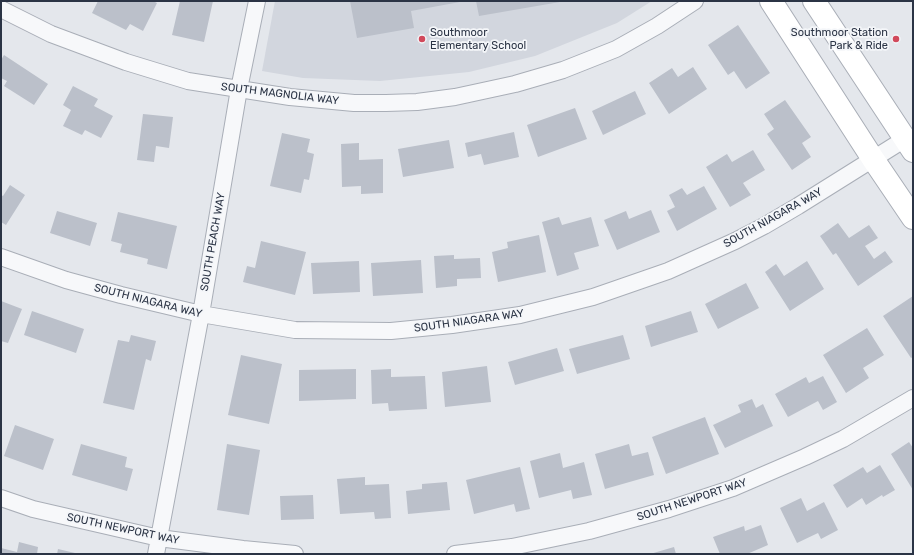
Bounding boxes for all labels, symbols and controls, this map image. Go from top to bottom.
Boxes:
place label: Southmoor Elementary School [430,26,526,52]
place label: Southmoor Station Park & Ride [791,26,888,52]
marker: Southmoor Elementary School [417,34,427,44]
marker: Southmoor Station Park & Ride [891,34,901,44]
street label: SOUTH MAGNOLIA WAY [220,80,340,108]
street label: SOUTH NIAGARA WAY [721,185,825,251]
street label: SOUTH PEACH WAY [198,192,228,292]
street label: SOUTH NIAGARA WAY [93,281,203,321]
street label: SOUTH NIAGARA WAY [413,307,525,335]
street label: SOUTH NEWPORT WAY [635,476,749,524]
street label: SOUTH NEWPORT WAY [65,511,181,547]

